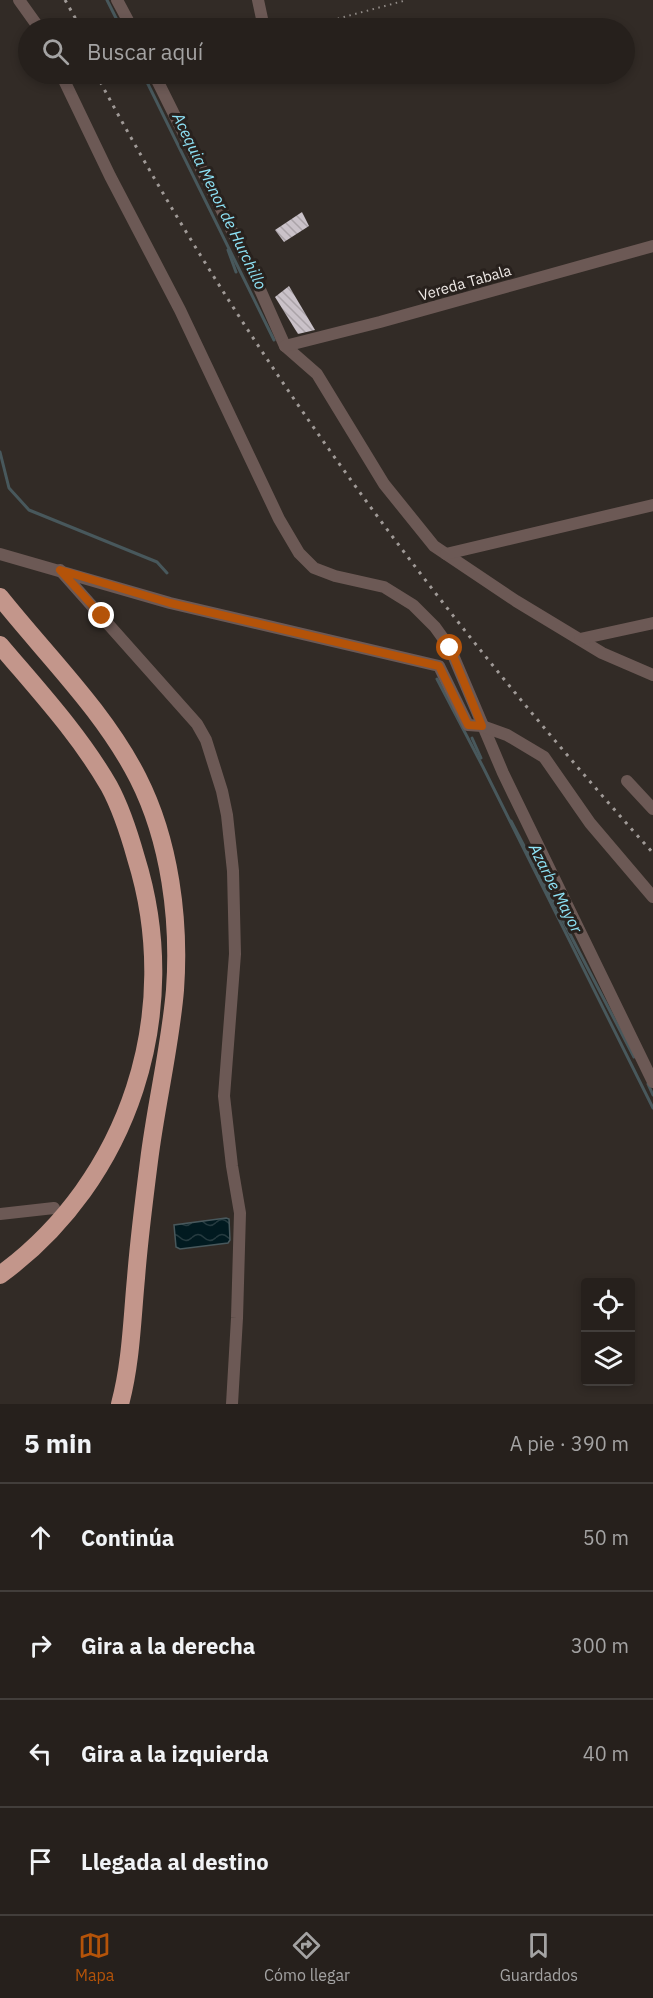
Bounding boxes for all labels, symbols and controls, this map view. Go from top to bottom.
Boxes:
search box [18,18,635,84]
icon: search [39,35,72,68]
text: Buscar aquí [87,37,203,66]
water label: Acequia Menor de Hurchillo [168,108,272,293]
street label: Vereda Tabala [416,260,513,305]
route end [88,602,114,628]
route start [436,634,462,660]
water label: Azarbe Mayor [525,839,588,937]
map controls [581,1278,635,1386]
button: locate [581,1278,635,1332]
button: layers [581,1332,635,1386]
text: 5 min [24,1426,92,1460]
text: A pie · 390 m [510,1430,629,1457]
icon: ahead [24,1521,57,1554]
text: Continúa [81,1523,174,1552]
text: 50 m [583,1524,629,1551]
icon: right [24,1629,57,1662]
text: Gira a la derecha [81,1631,255,1660]
text: 300 m [571,1632,629,1659]
icon: left [24,1737,57,1770]
text: Gira a la izquierda [81,1739,269,1768]
text: 40 m [583,1740,629,1767]
icon: arrive [24,1845,57,1878]
text: Llegada al destino [81,1847,269,1876]
tab: Mapa [75,1929,114,1985]
tab: Cómo llegar [264,1929,350,1985]
tab: Guardados [500,1929,578,1985]

